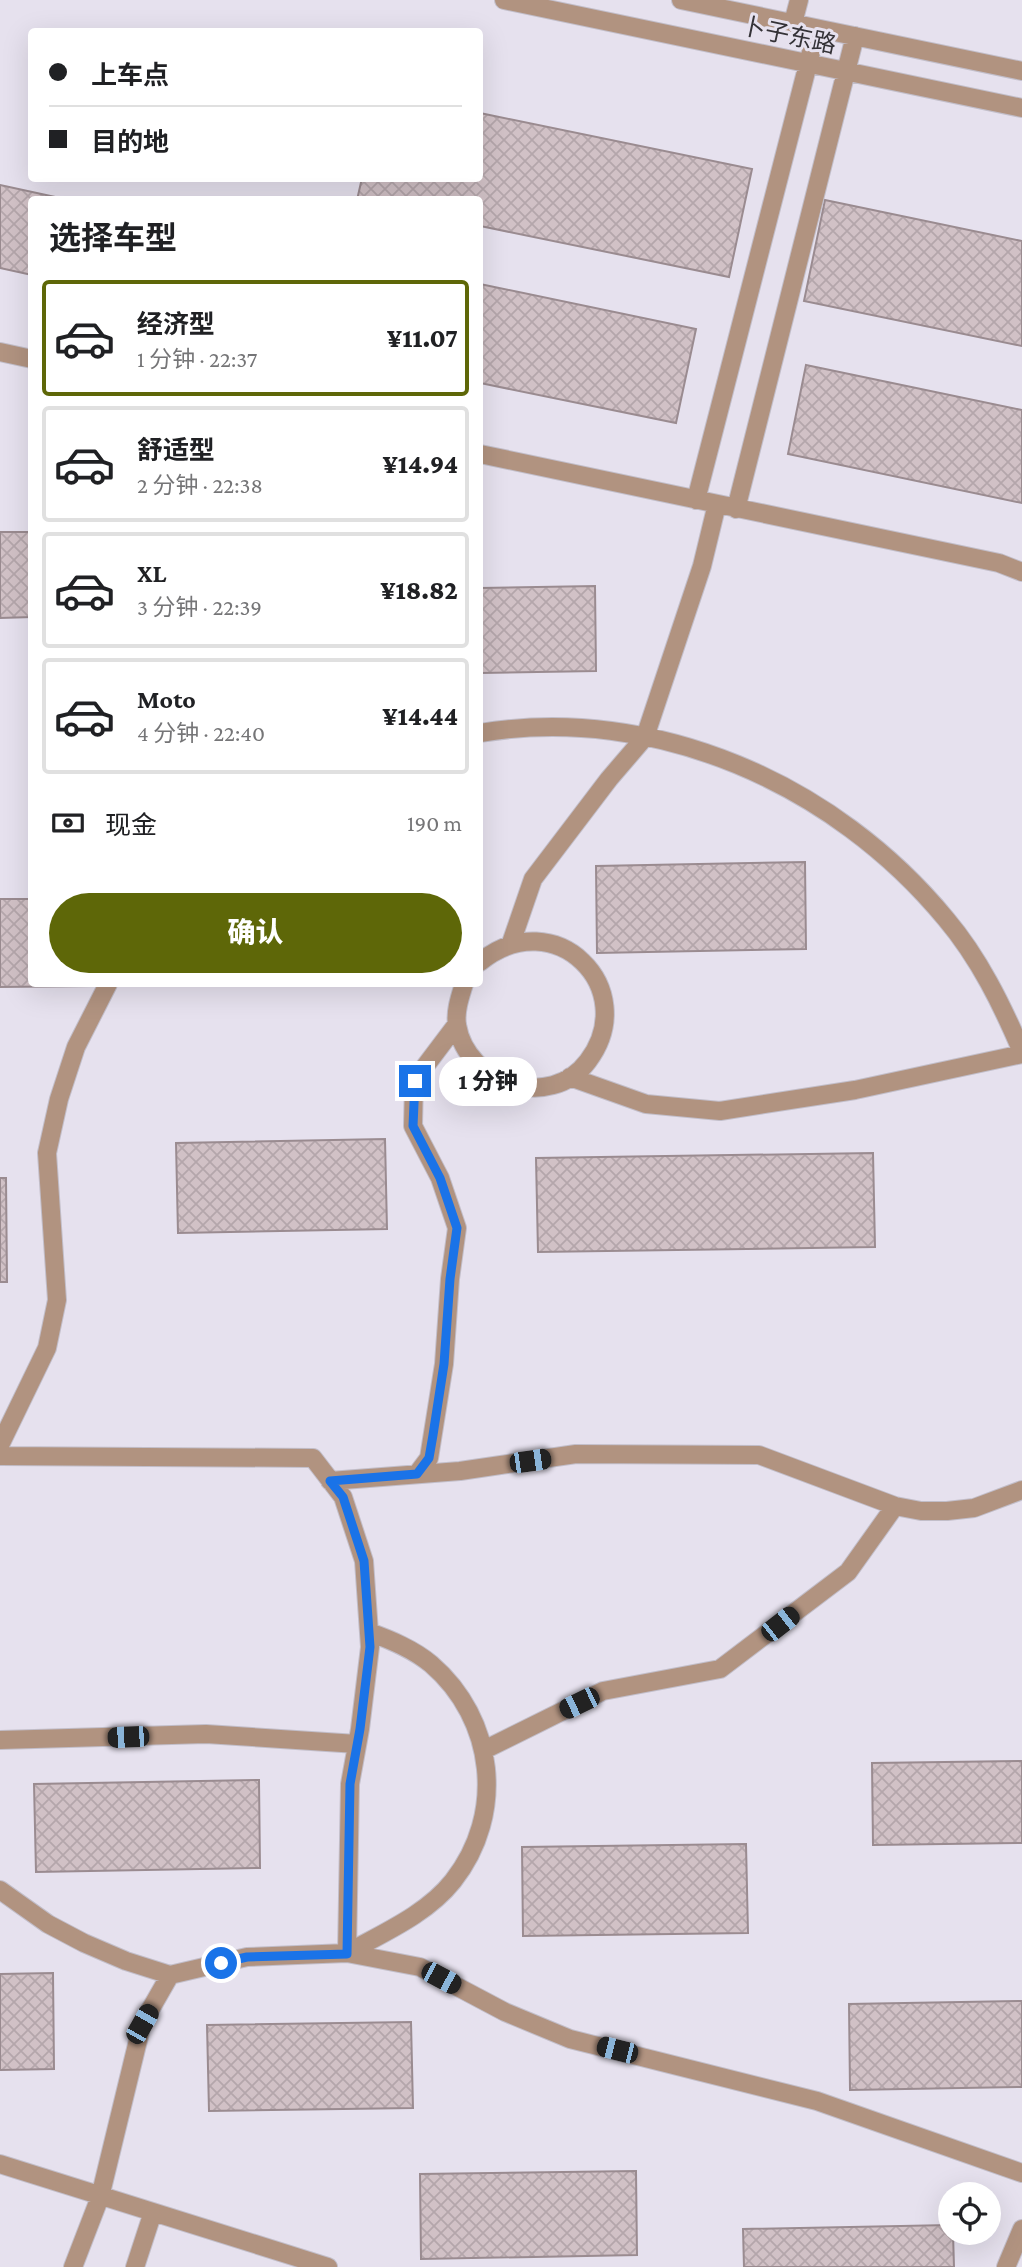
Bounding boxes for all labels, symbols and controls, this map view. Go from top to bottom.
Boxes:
street label: 卜子东路 [739,12,839,58]
text: 上车点 [91,61,169,90]
text: 目的地 [91,128,169,157]
text: 选择车型 [49,220,177,256]
icon: car [53,307,116,370]
text: 经济型 [137,310,215,339]
text: ¥11.07 [387,324,458,353]
text: 1 分钟 · 22:37 [137,346,257,372]
icon: car [53,433,116,496]
text: 舒适型 [137,436,215,465]
text: ¥14.94 [382,450,458,479]
text: 2 分钟 · 22:38 [137,472,263,498]
icon: car [53,559,116,622]
text: XL [137,559,166,588]
text: ¥18.82 [380,576,458,605]
text: 3 分钟 · 22:39 [137,594,262,620]
icon: car [53,685,116,748]
text: Moto [137,685,196,714]
text: ¥14.44 [382,702,458,731]
text: 4 分钟 · 22:40 [137,720,265,746]
icon: cash [49,804,87,842]
text: 190 m [407,810,462,836]
text: 现金 [105,811,157,840]
button: 确认 [49,893,462,973]
callout: 1 分钟 [440,1056,538,1106]
route end [399,1065,431,1097]
text: 1 分钟 [458,1068,518,1094]
car [508,1448,553,1474]
car [757,1603,804,1645]
car [556,1684,603,1722]
car [107,1726,150,1748]
route start [205,1947,237,1979]
car [418,1959,465,1997]
car [123,2001,162,2047]
car [595,2035,640,2065]
map controls [938,2182,1001,2245]
button: locate [938,2182,1001,2245]

